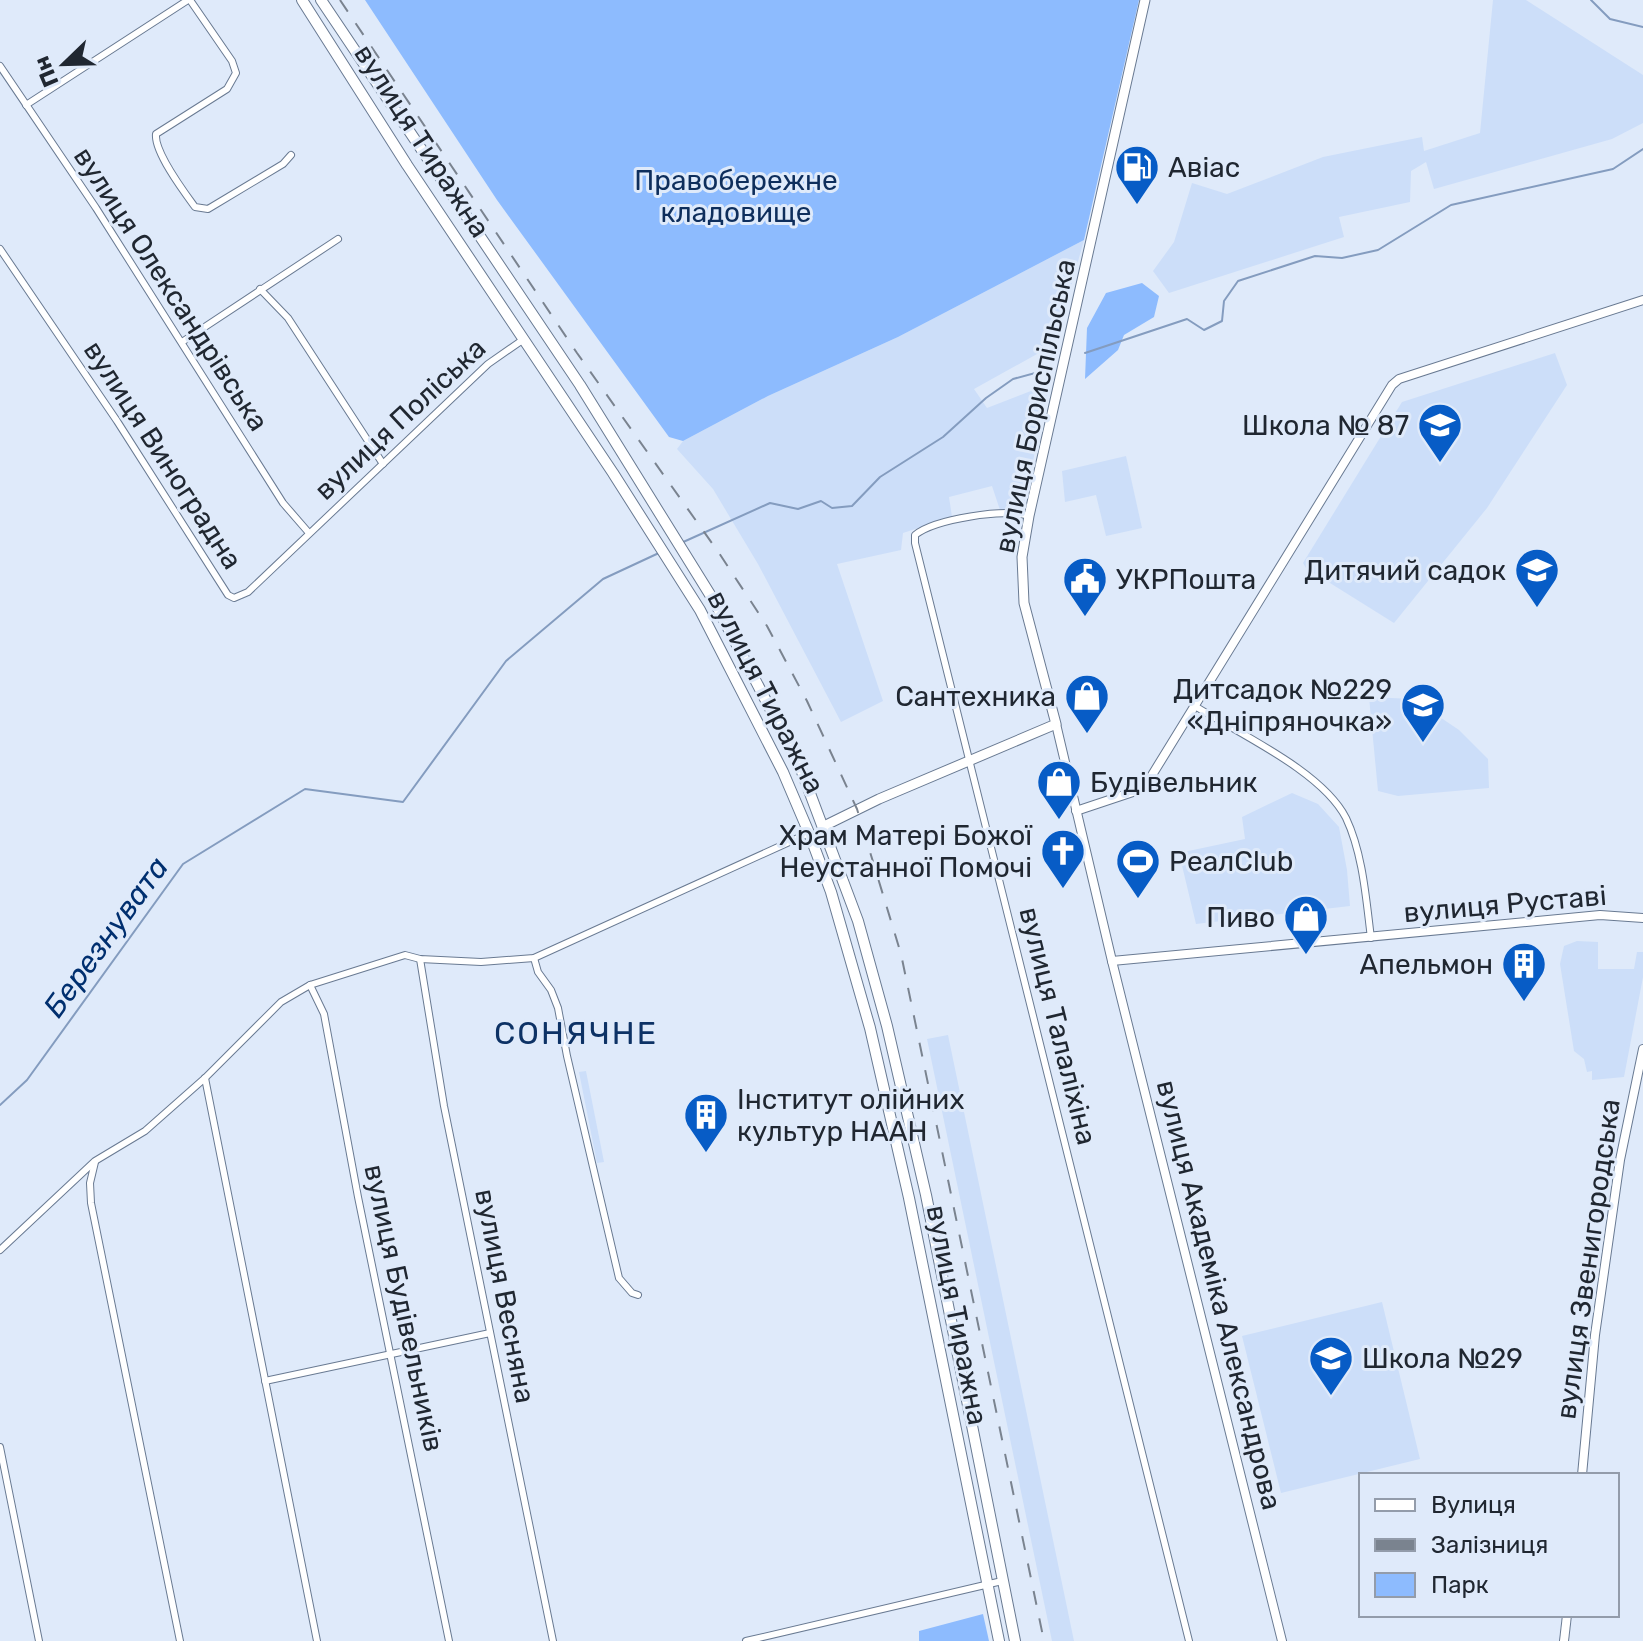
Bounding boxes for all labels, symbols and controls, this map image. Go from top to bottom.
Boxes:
north arrow [24,24,104,104]
street label: вулиця Тиражна [347,38,497,244]
text: Пн [28,52,64,91]
street label: вулиця Олександрівська [67,141,275,437]
fuel station icon: Авіас [1113,143,1161,206]
place label: Авіас [1168,151,1240,184]
park label: Правобережне кладовище [634,164,838,229]
street label: вулиця Бориспільська [988,256,1082,556]
street label: вулиця Поліська [308,331,492,507]
street label: вулиця Виноградна [77,335,249,575]
school or university icon: Школа № 87 [1416,401,1464,464]
place label: Школа № 87 [1242,409,1409,442]
school or university icon: Дитячий садок [1513,546,1561,609]
place label: Дитячий садок [1304,554,1506,587]
public building icon: УКРПошта [1061,555,1109,618]
place label: УКРПошта [1116,563,1256,596]
street label: вулиця Тиражна [701,585,831,799]
shop icon: Сантехника [1063,672,1111,735]
place label: Дитсадок №229 «Дніпряночка» [1173,673,1392,738]
place label: Сантехника [895,680,1056,713]
school or university icon: Дитсадок №229 «Дніпряночка» [1399,681,1447,744]
shop icon: Будівельник [1035,758,1083,821]
place label: Будівельник [1090,766,1258,799]
place label: Храм Матері Божої Неустанної Помочі [779,819,1033,884]
church icon: Храм Матері Божої Неустанної Помочі [1039,827,1087,890]
sports icon: РеалClub [1114,837,1162,900]
place label: РеалClub [1169,845,1293,878]
water label: Березнувата [36,850,176,1024]
street label: вулиця Руставі [1402,879,1608,929]
shop icon: Пиво [1282,893,1330,956]
place label: Пиво [1206,901,1275,934]
street label: вулиця Талаліхіна [1013,904,1103,1148]
building icon: Апельмон [1500,940,1548,1003]
place label: Апельмон [1360,948,1493,981]
district label: СОНЯЧНЕ [494,1014,658,1052]
street label: вулиця Академіка Александрова [1150,1077,1288,1513]
place label: Інститут олійних культур НААН [737,1083,965,1148]
building icon: Інститут олійних культур НААН [682,1091,730,1154]
street label: вулиця Звенигородська [1549,1097,1627,1421]
street label: вулиця Будівельників [357,1161,451,1455]
street label: вулиця Весняна [468,1186,542,1406]
street label: вулиця Тиражна [920,1202,994,1428]
school or university icon: Школа №29 [1307,1334,1355,1397]
place label: Школа №29 [1362,1342,1523,1375]
legend [1359,1473,1619,1617]
text: Вулиця [1431,1491,1516,1519]
text: Залізниця [1431,1531,1548,1559]
text: Парк [1431,1571,1489,1599]

